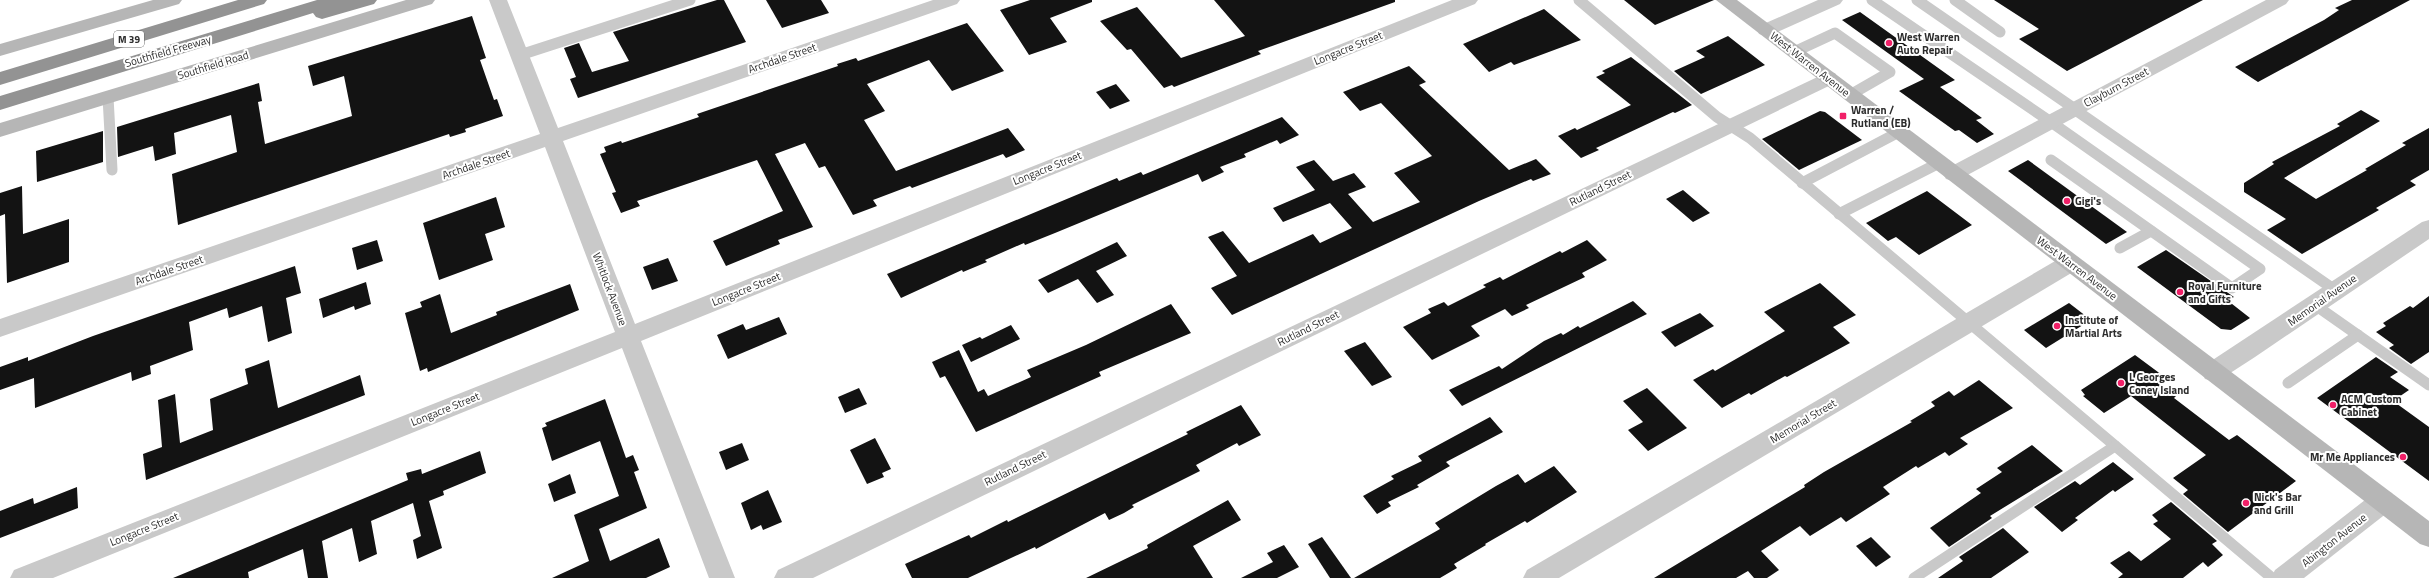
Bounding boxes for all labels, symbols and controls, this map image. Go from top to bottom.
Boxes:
street label: Longacre Street [1311,27,1385,69]
street label: West Warren Avenue [1767,28,1854,101]
place label: West Warren Auto Repair [1897,29,1960,58]
road number: M 39 [114,31,144,47]
street label: Southfield Freeway [123,31,214,71]
marker: West Warren Auto Repair [1884,38,1894,48]
street label: Archdale Street [746,39,818,77]
street label: Southfield Road [175,47,251,83]
street label: Clayburn Street [2081,63,2151,111]
place label: Warren / Rutland (EB) [1851,102,1911,131]
marker: Warren / Rutland (EB) [1838,111,1848,121]
street label: Archdale Street [440,145,512,183]
street label: Longacre Street [1010,147,1084,189]
street label: Rutland Street [1566,166,1634,210]
place label: Gigi's [2075,193,2101,209]
marker: Gigi's [2062,196,2072,206]
street label: West Warren Avenue [2033,232,2121,304]
street label: Whitlock Avenue [589,250,631,328]
street label: Archdale Street [133,251,205,289]
street label: Longacre Street [709,268,783,310]
street label: Memorial Avenue [2284,270,2360,330]
place label: Royal Furniture and Gifts [2188,278,2262,307]
marker: Royal Furniture and Gifts [2175,287,2185,297]
street label: Rutland Street [1274,306,1342,350]
place label: Institute of Martial Arts [2065,312,2122,341]
marker: Institute of Martial Arts [2052,321,2062,331]
place label: L Georges Coney Island [2129,369,2189,398]
marker: L Georges Coney Island [2116,378,2126,388]
street label: Longacre Street [408,388,482,430]
place label: ACM Custom Cabinet [2341,391,2402,420]
street label: Memorial Street [1767,395,1839,447]
marker: ACM Custom Cabinet [2328,400,2338,410]
street label: Rutland Street [981,446,1049,490]
place label: Mr Me Appliances [2310,449,2395,465]
marker: Mr Me Appliances [2398,452,2408,462]
place label: Nick's Bar and Grill [2254,489,2302,518]
marker: Nick's Bar and Grill [2241,498,2251,508]
street label: Longacre Street [107,508,181,550]
street label: Abington Avenue [2298,509,2370,571]

